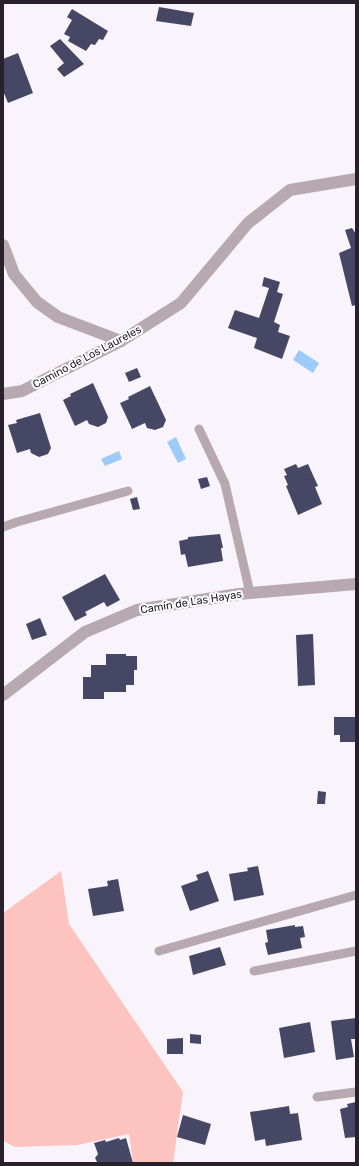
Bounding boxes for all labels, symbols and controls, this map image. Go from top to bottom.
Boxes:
street label: Camino de Los Laureles [30,323,144,391]
street label: Camín de Las Hayas [139,588,243,616]

